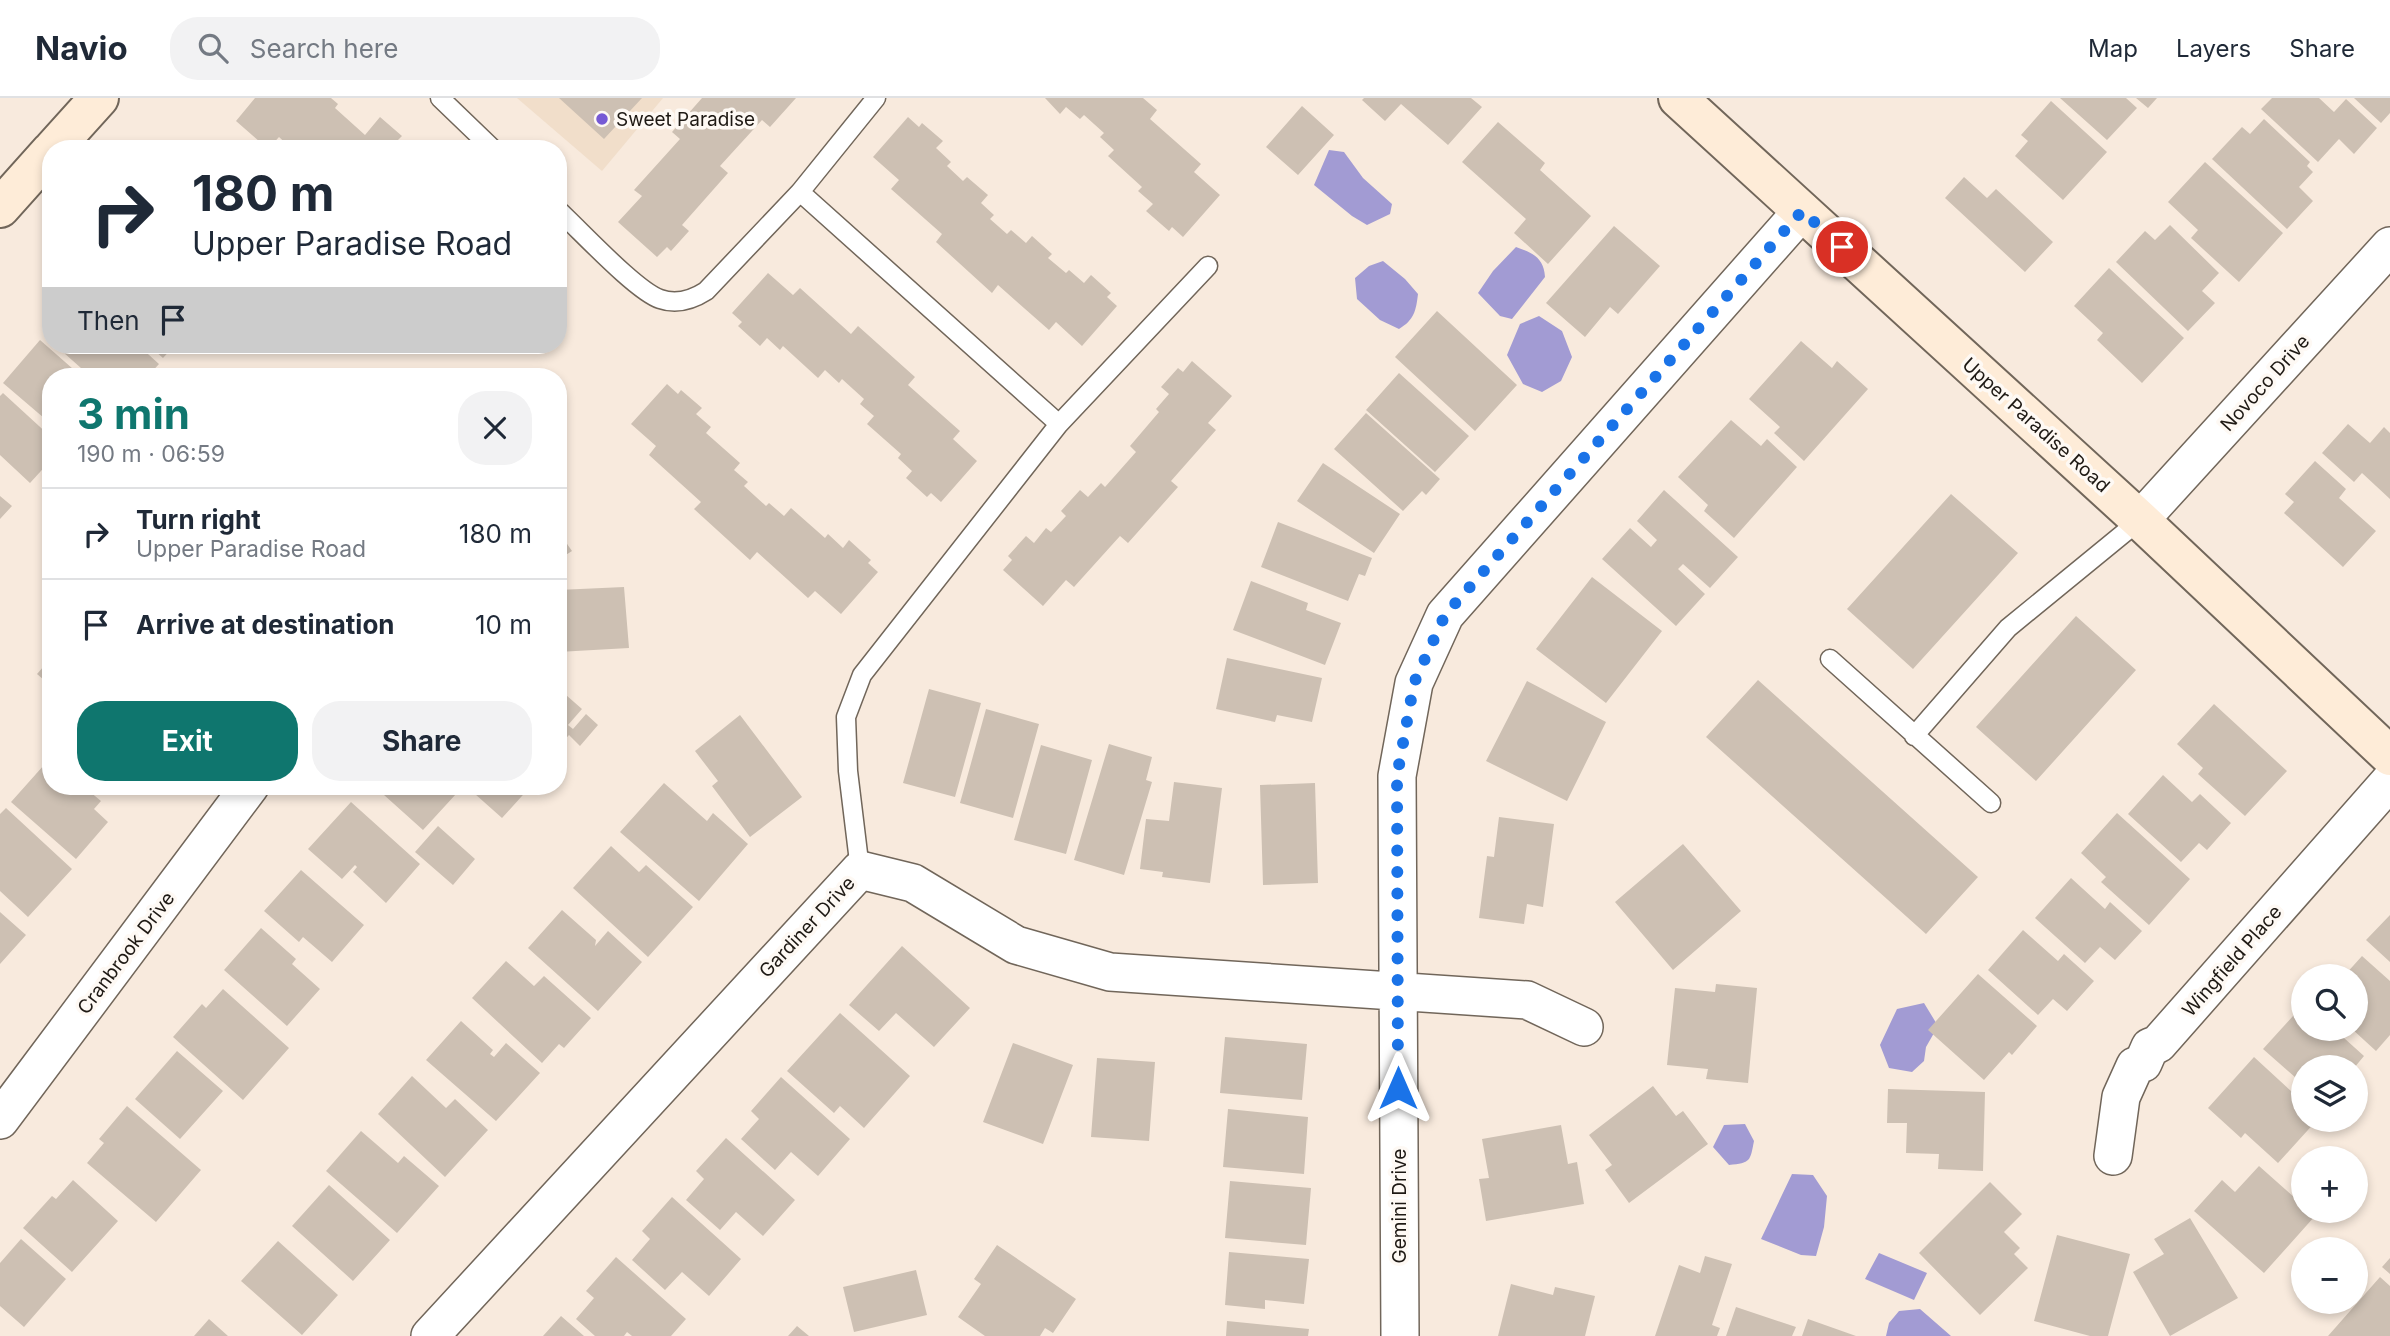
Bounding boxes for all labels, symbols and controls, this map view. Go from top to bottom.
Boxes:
search box [170,17,660,80]
text: Navio [35,28,128,68]
icon: search [194,29,232,67]
text: Search here [250,33,398,64]
text: Map [2088,34,2138,63]
text: Layers [2176,34,2251,63]
text: Share [2289,34,2355,63]
place label: Sweet Paradise [616,108,755,131]
marker: Sweet Paradise [594,111,610,127]
text: 180 m [192,164,334,223]
icon: right [77,168,168,259]
pin [1812,217,1872,277]
text: Upper Paradise Road [192,224,512,263]
icon: arrive [1823,228,1861,266]
icon: arrive [154,301,192,339]
text: Then [77,305,140,336]
street label: Novoco Drive [2216,330,2314,436]
street label: Upper Paradise Road [1958,353,2114,497]
text: 3 min [77,388,190,439]
button: close [458,391,532,465]
text: 190 m · 06:59 [77,440,225,468]
text: Turn right [136,504,261,535]
icon: right [77,515,115,553]
text: 180 m [459,518,532,549]
text: Upper Paradise Road [136,535,366,563]
icon: arrive [77,606,115,644]
text: Arrive at destination [136,609,395,640]
text: 10 m [475,609,532,640]
button: Exit [77,701,298,781]
button: Share [312,701,532,781]
street label: Gardiner Drive [754,872,860,982]
street label: Cranbrook Drive [73,887,179,1019]
street label: Wingfield Place [2177,901,2287,1021]
map controls [2291,964,2368,1314]
button: search [2291,964,2368,1041]
position arrow [1361,1051,1435,1125]
button: layers [2291,1055,2368,1132]
button: + [2291,1146,2368,1223]
street label: Gemini Drive [1388,1149,1411,1263]
button: − [2291,1237,2368,1314]

